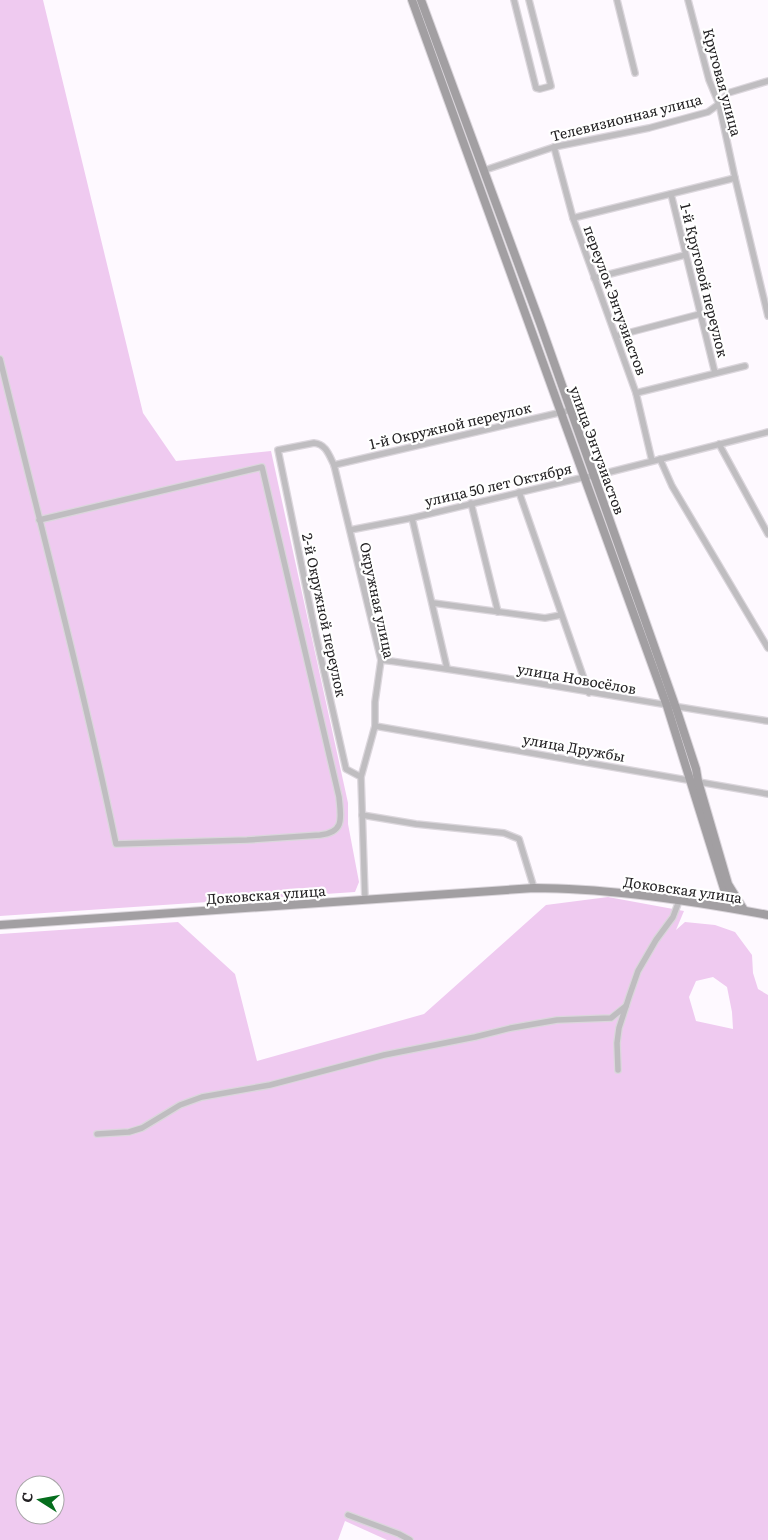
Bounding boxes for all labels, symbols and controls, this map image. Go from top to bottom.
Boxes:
street label: Круговая улица [699,26,747,139]
street label: Телевизионная улица [548,88,704,146]
street label: 1-й Круговой переулок [676,201,734,360]
street label: переулок Энтузиастов [580,222,652,378]
street label: улица Энтузиастов [565,383,631,517]
street label: 1-й Окружной переулок [367,396,534,453]
street label: улица 50 лет Октября [422,457,574,511]
street label: 2-й Окружной переулок [298,531,352,699]
street label: Окружная улица [356,540,400,660]
street label: улица Новосёлов [516,658,638,698]
street label: улица Дружбы [521,728,627,766]
street label: Доковская улица [622,871,744,907]
street label: Доковская улица [206,880,327,908]
north arrow [15,1475,65,1525]
text: С [15,1490,37,1504]

